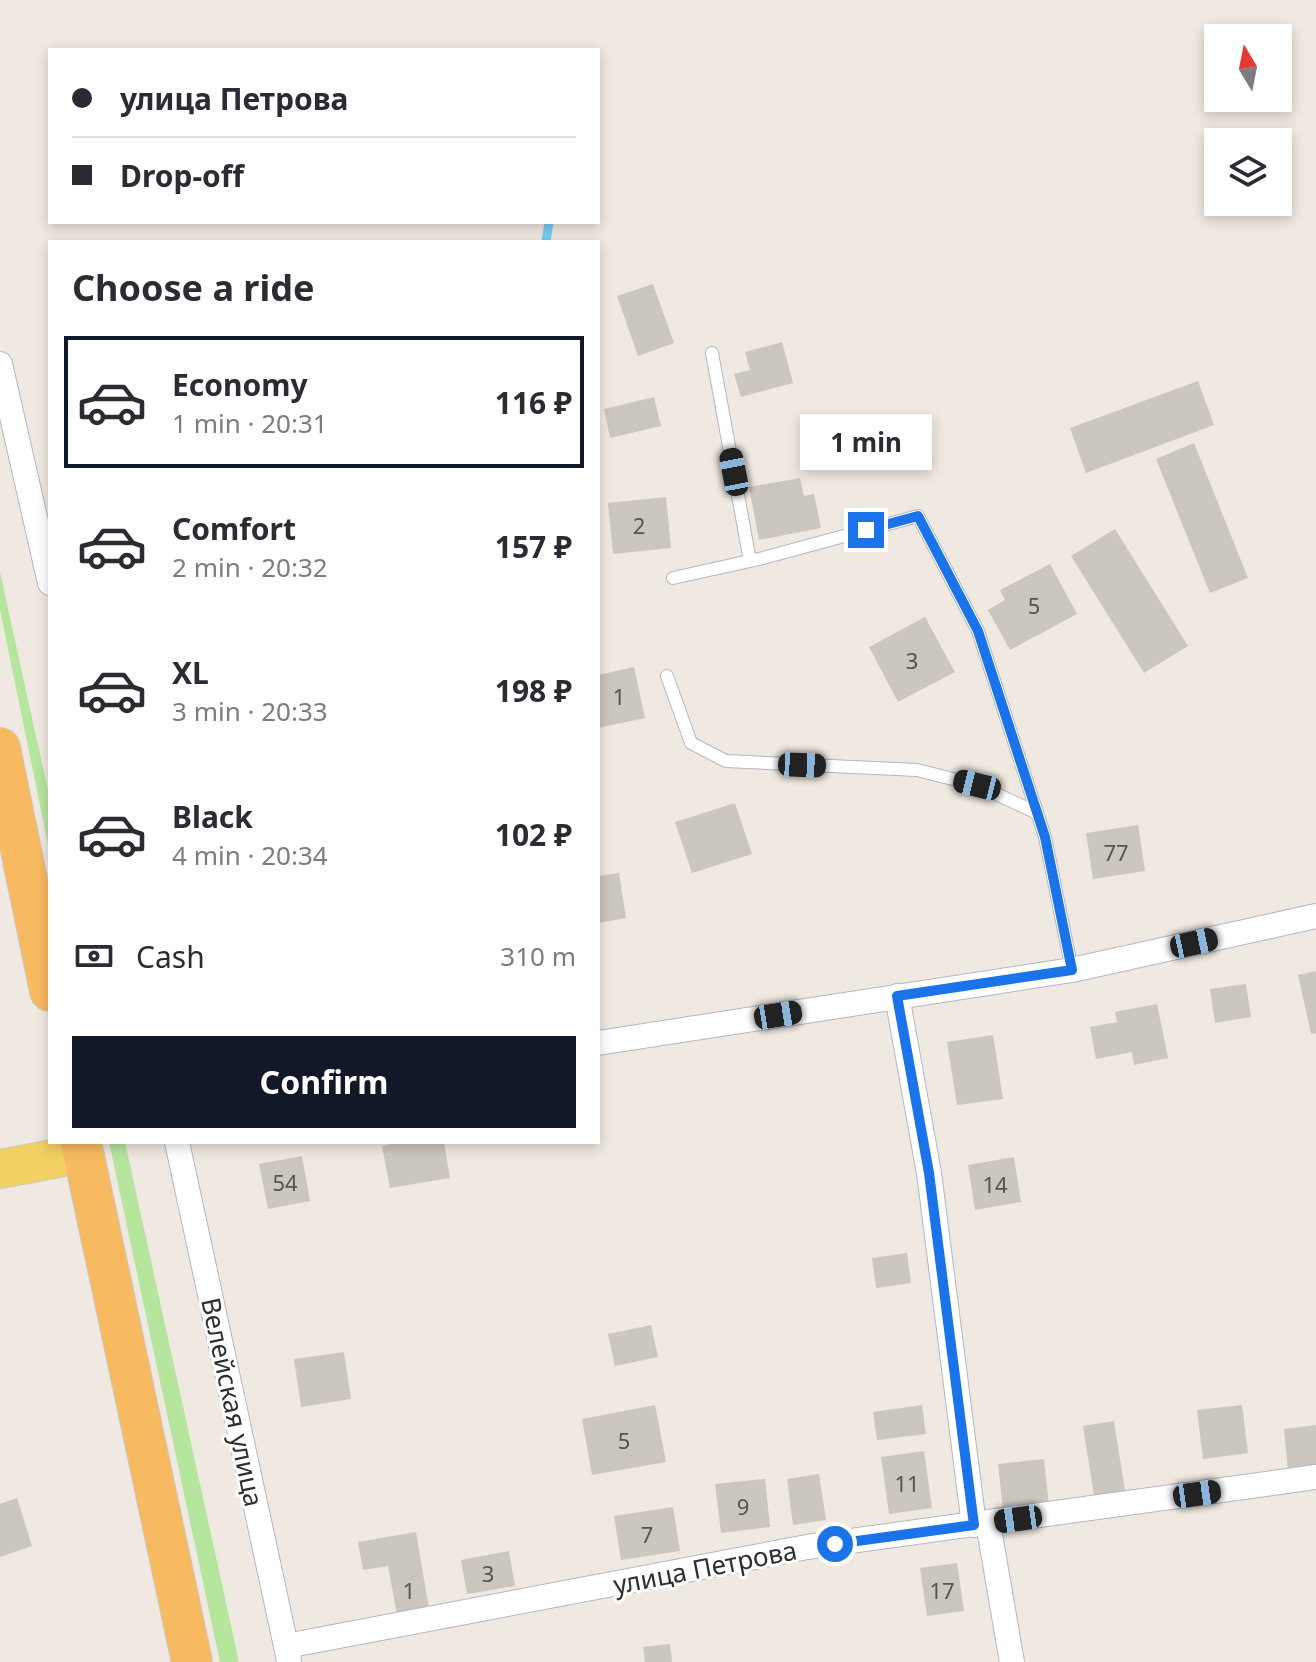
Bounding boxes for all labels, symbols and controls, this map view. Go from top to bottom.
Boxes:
north arrow [1204,24,1292,112]
map controls [1204,24,1292,216]
text: улица Петрова [120,78,348,119]
button: layers [1204,128,1292,216]
text: Drop-off [120,155,244,196]
text: Choose a ride [72,263,314,312]
text: Economy [172,364,308,405]
icon: car [76,366,148,438]
text: 116 ₽ [495,382,572,423]
text: 1 min · 20:31 [172,405,328,441]
callout: 1 min [800,414,932,470]
text: 1 min [830,424,902,460]
car [718,446,750,498]
text: Comfort [172,508,296,549]
icon: car [76,510,148,582]
house number: 2 [633,510,645,540]
route end [848,512,884,548]
text: 157 ₽ [495,526,572,567]
text: 2 min · 20:32 [172,549,328,585]
house number: 5 [1028,590,1040,620]
house number: 3 [906,645,918,675]
text: XL [172,652,209,693]
icon: car [76,654,148,726]
text: 198 ₽ [495,670,572,711]
house number: 1 [613,681,625,711]
text: 3 min · 20:33 [172,693,328,729]
car [778,752,826,778]
car [951,768,1003,802]
text: Black [172,796,253,837]
icon: car [76,798,148,870]
text: 102 ₽ [495,814,572,855]
text: 4 min · 20:34 [172,837,328,873]
house number: 77 [1103,837,1129,867]
car [1168,926,1220,960]
icon: cash [72,934,116,978]
text: Cash [136,936,205,977]
text: 310 m [500,938,576,974]
car [752,999,804,1031]
button: Confirm [72,1036,576,1128]
house number: 54 [272,1167,298,1197]
house number: 14 [982,1169,1008,1199]
street label: Велейская улица [193,1294,273,1510]
house number: 5 [618,1425,630,1455]
house number: 11 [894,1468,920,1498]
car [1172,1479,1222,1509]
house number: 9 [737,1491,749,1521]
car [993,1504,1043,1534]
house number: 7 [641,1519,653,1549]
route start [817,1526,853,1562]
street label: улица Петрова [610,1532,800,1602]
house number: 3 [482,1558,494,1588]
house number: 1 [403,1575,415,1605]
house number: 17 [929,1575,955,1605]

